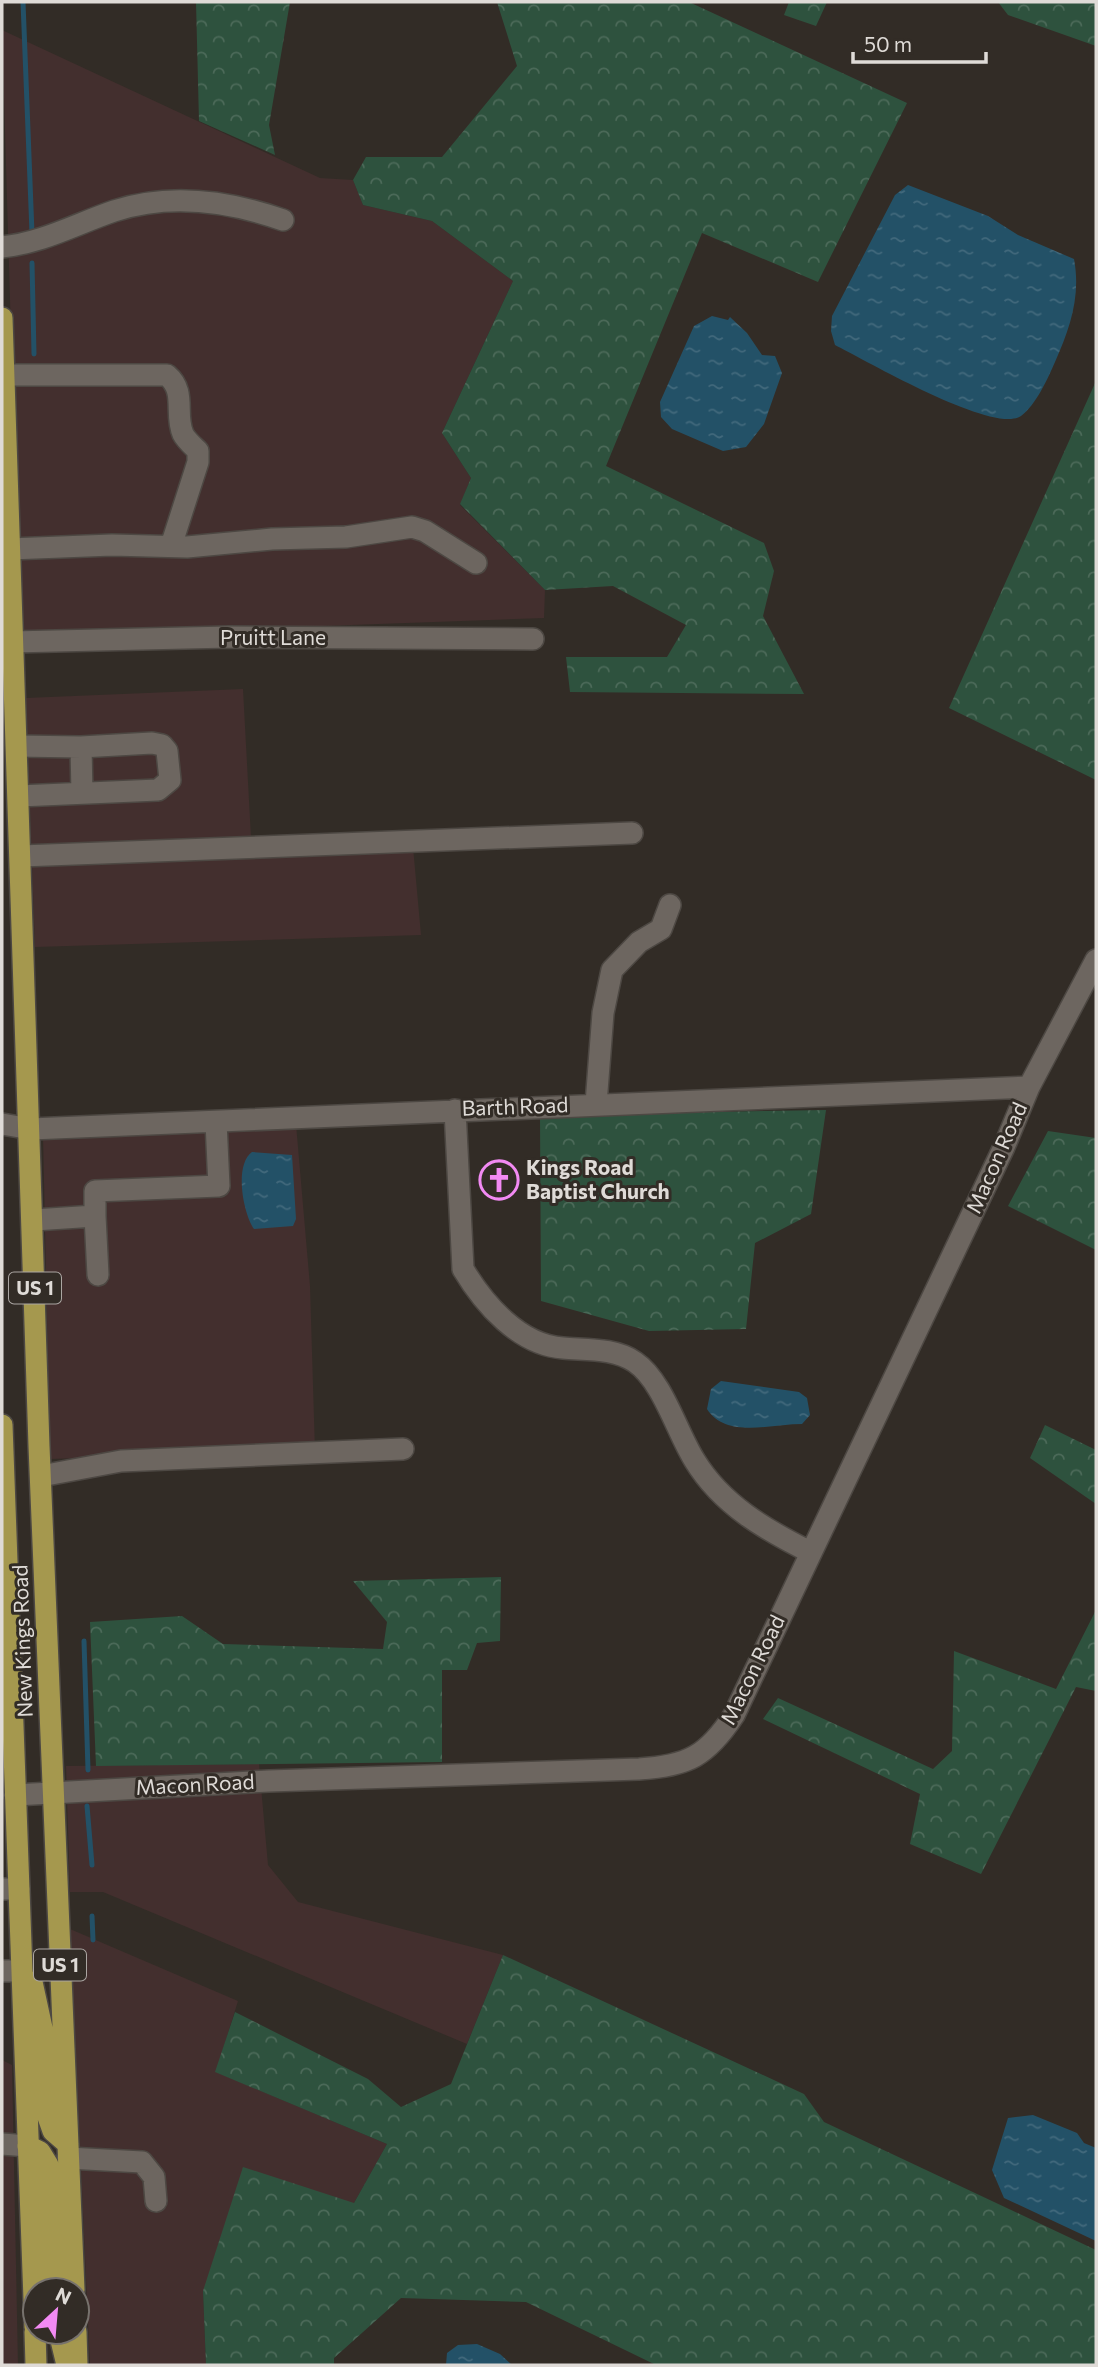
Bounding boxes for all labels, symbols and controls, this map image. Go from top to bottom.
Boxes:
scale bar [853,21,986,65]
text: 50 m [864,31,912,56]
street label: Pruitt Lane [220,624,326,649]
street label: Barth Road [461,1091,569,1120]
street label: Macon Road [960,1098,1031,1217]
place label: Kings Road Baptist Church [526,1154,670,1203]
church icon: Kings Road Baptist Church [478,1159,520,1201]
road number: US 1 [9,1272,61,1304]
street label: New Kings Road [6,1564,37,1718]
street label: Macon Road [714,1610,789,1728]
street label: Macon Road [135,1768,255,1799]
road number: US 1 [34,1950,86,1980]
north arrow [21,2276,91,2346]
text: N [52,2282,75,2309]

